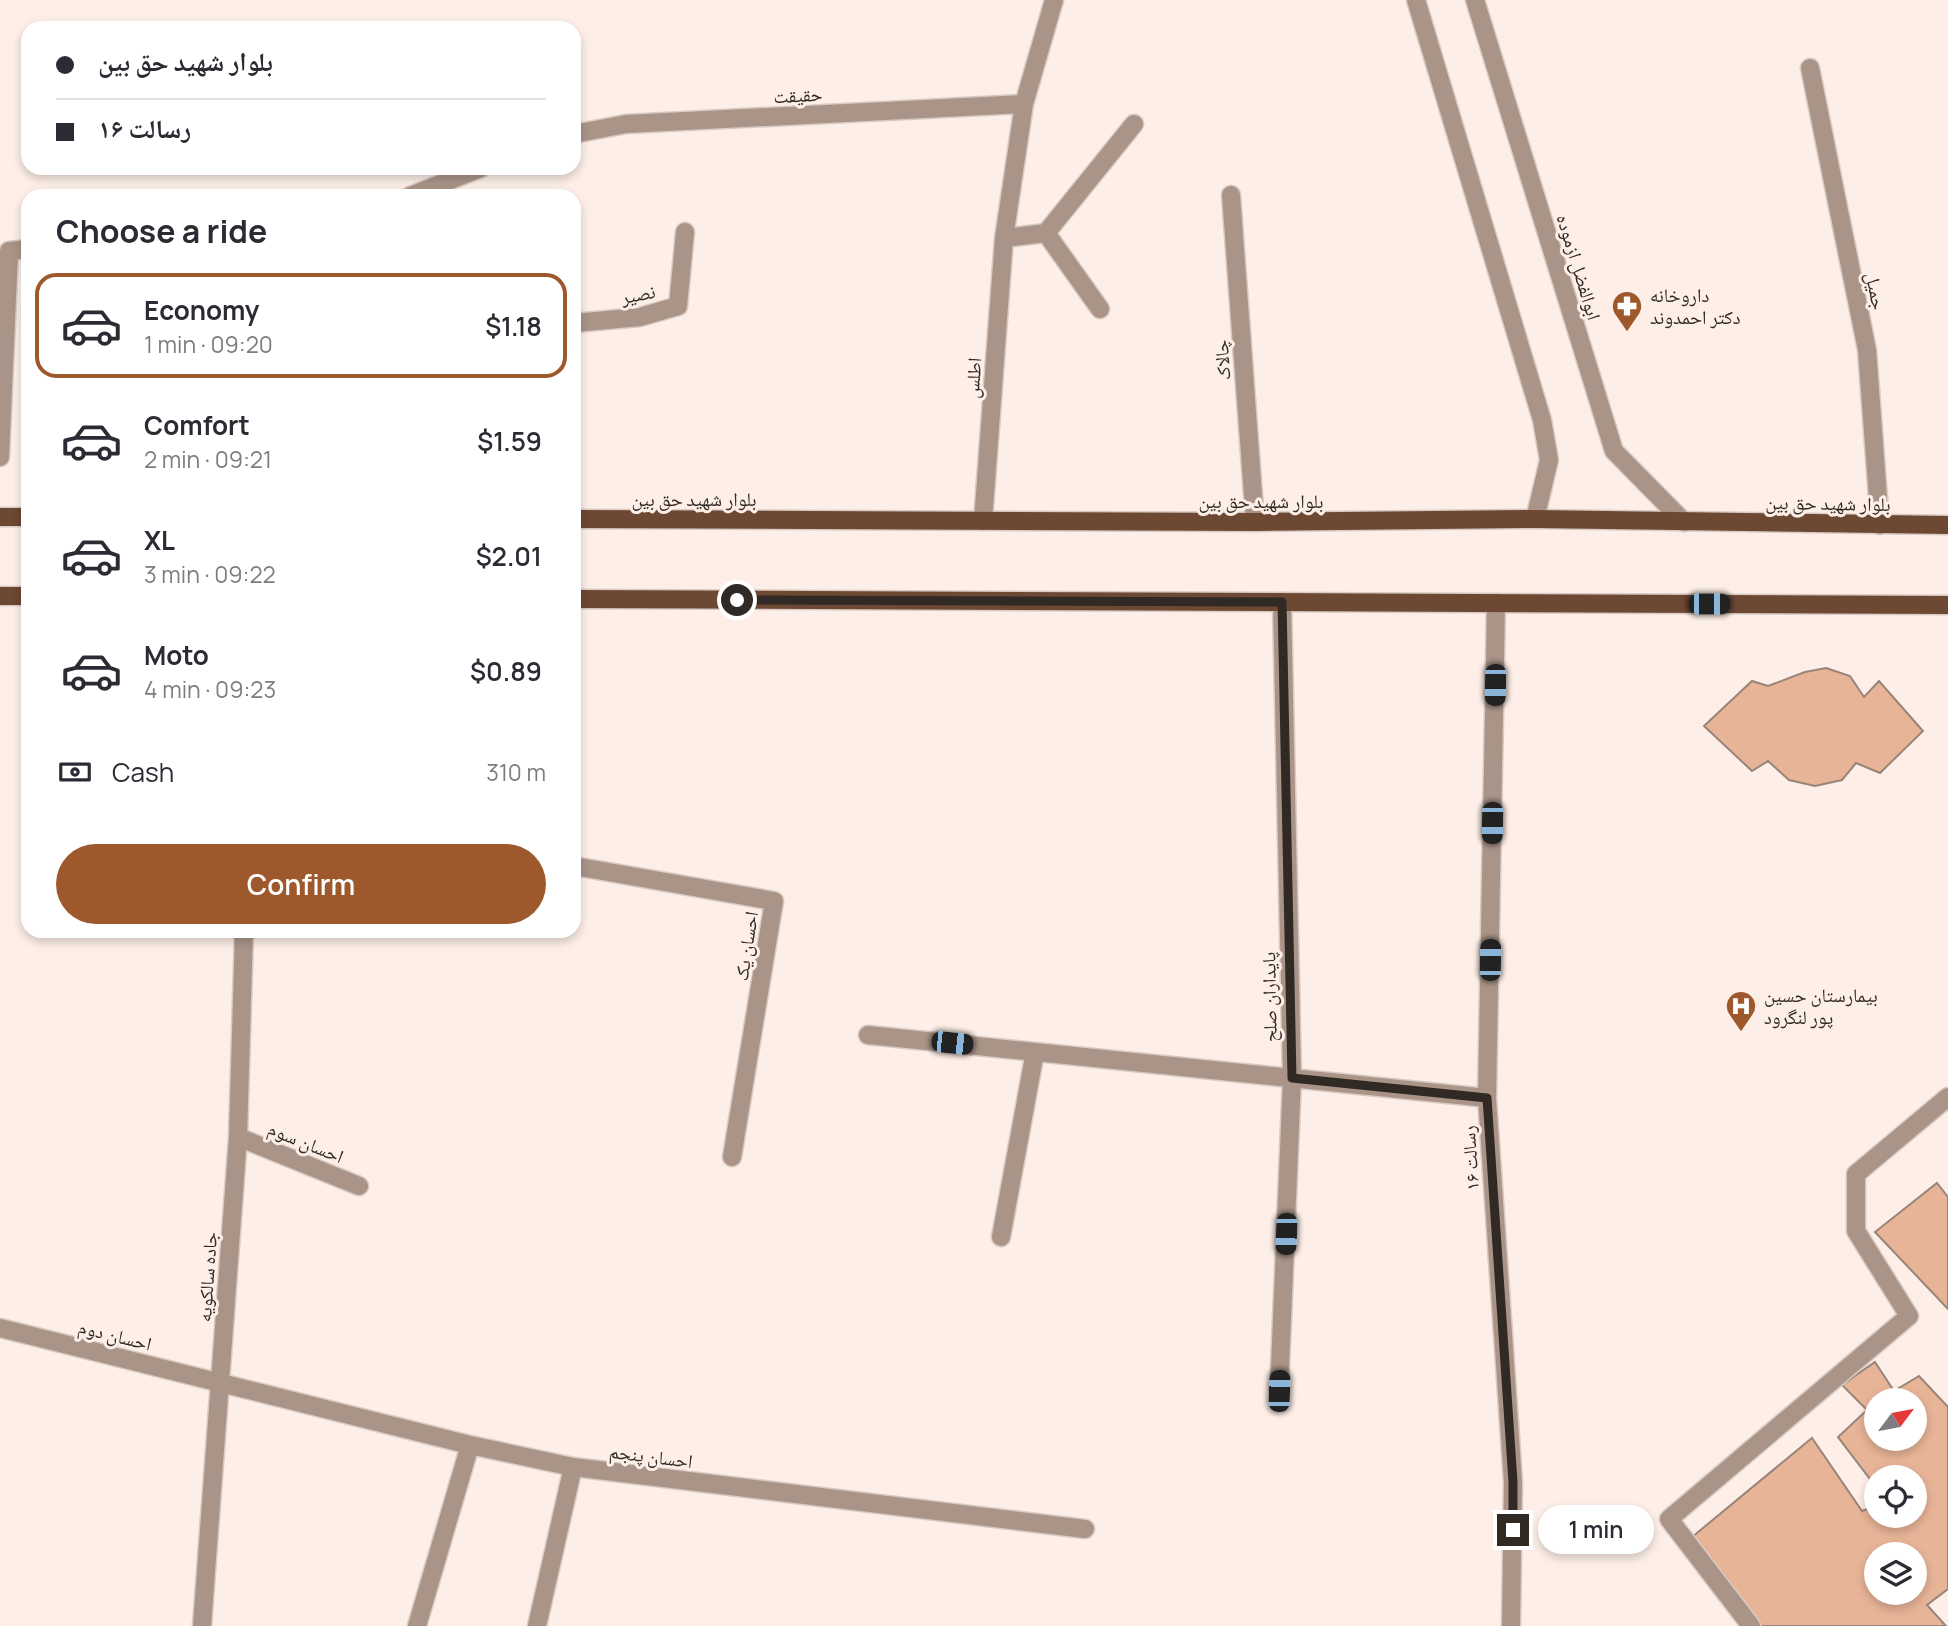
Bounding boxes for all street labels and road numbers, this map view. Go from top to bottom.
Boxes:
street label: حقیقت [773,81,823,109]
street label: ابوالفضل ازموده [1551,211,1607,323]
street label: جمیل [1860,270,1892,312]
street label: نصیر [618,278,657,310]
street label: چالاک [1208,339,1236,381]
street label: اطلس [959,357,987,399]
street label: بلوار شهید حق بین [631,486,757,512]
street label: بلوار شهید حق بین [1198,488,1324,514]
street label: بلوار شهید حق بین [1765,489,1891,517]
street label: احسان یک [728,909,764,983]
street label: پایداران صلح [1255,952,1283,1042]
street label: احسان سوم [264,1115,348,1170]
street label: رسالت ۱۶ [1455,1125,1485,1191]
street label: جاده سالکویه [191,1231,223,1323]
street label: احسان دوم [75,1313,155,1358]
street label: احسان پنجم [608,1438,694,1474]

